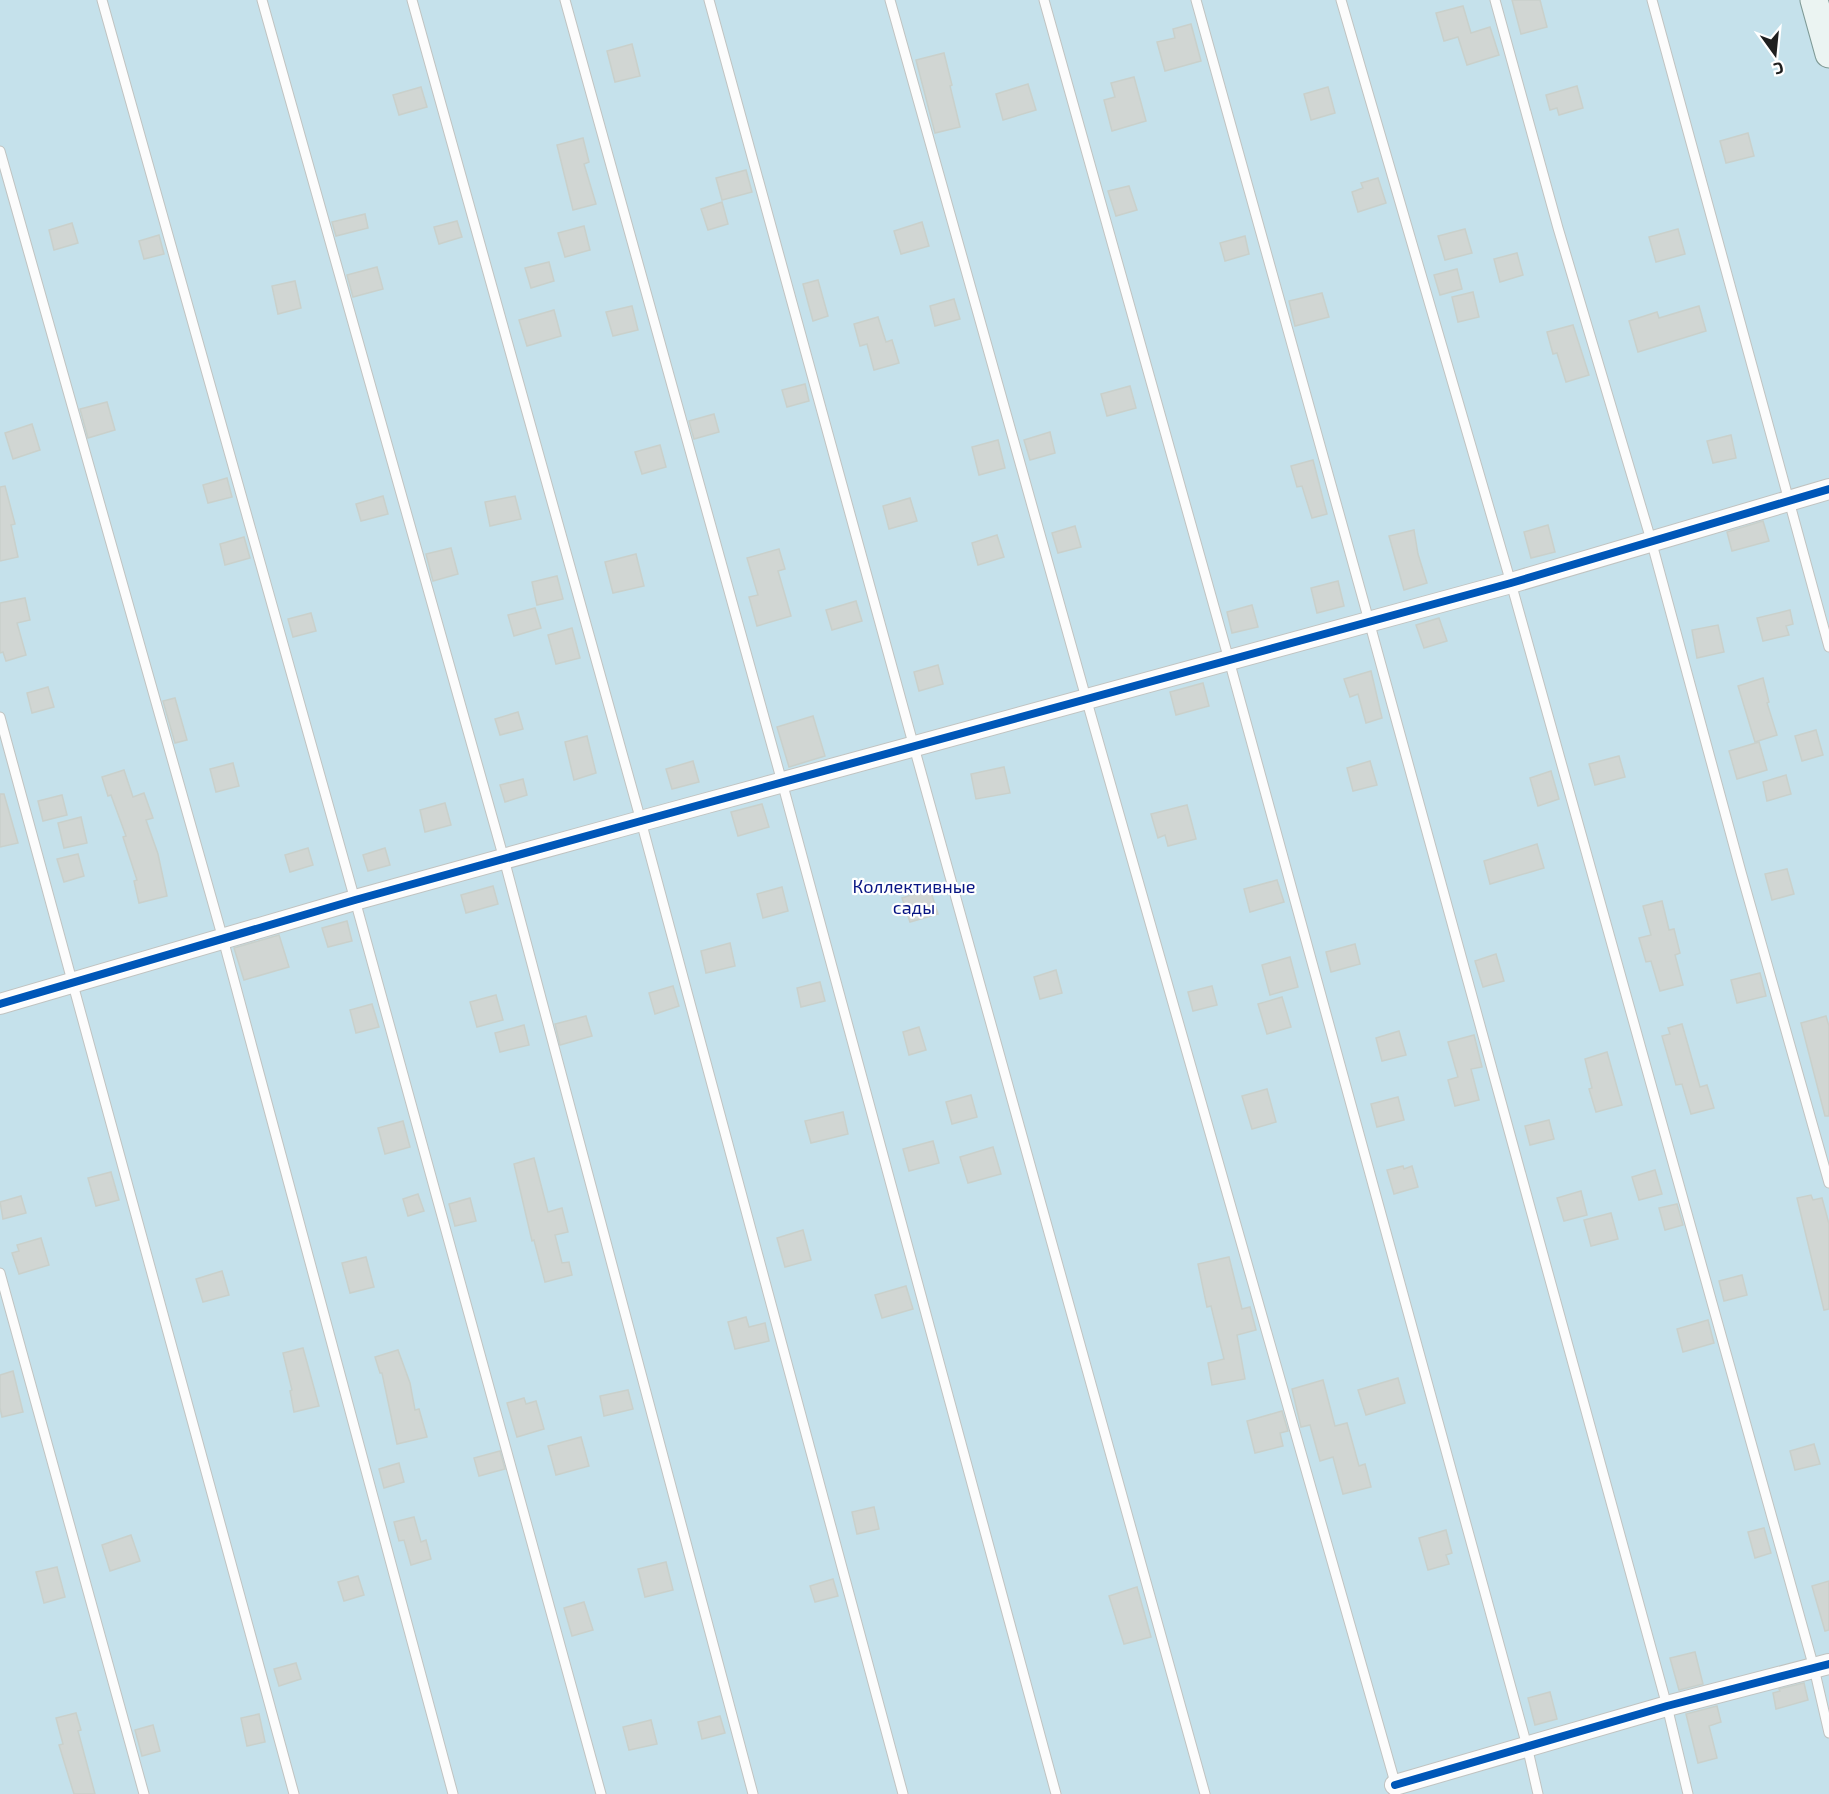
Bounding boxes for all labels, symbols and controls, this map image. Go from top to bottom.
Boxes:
north arrow [1745,24,1805,84]
text: С [1772,59,1786,79]
park label: Коллективные сады [853,875,975,918]

